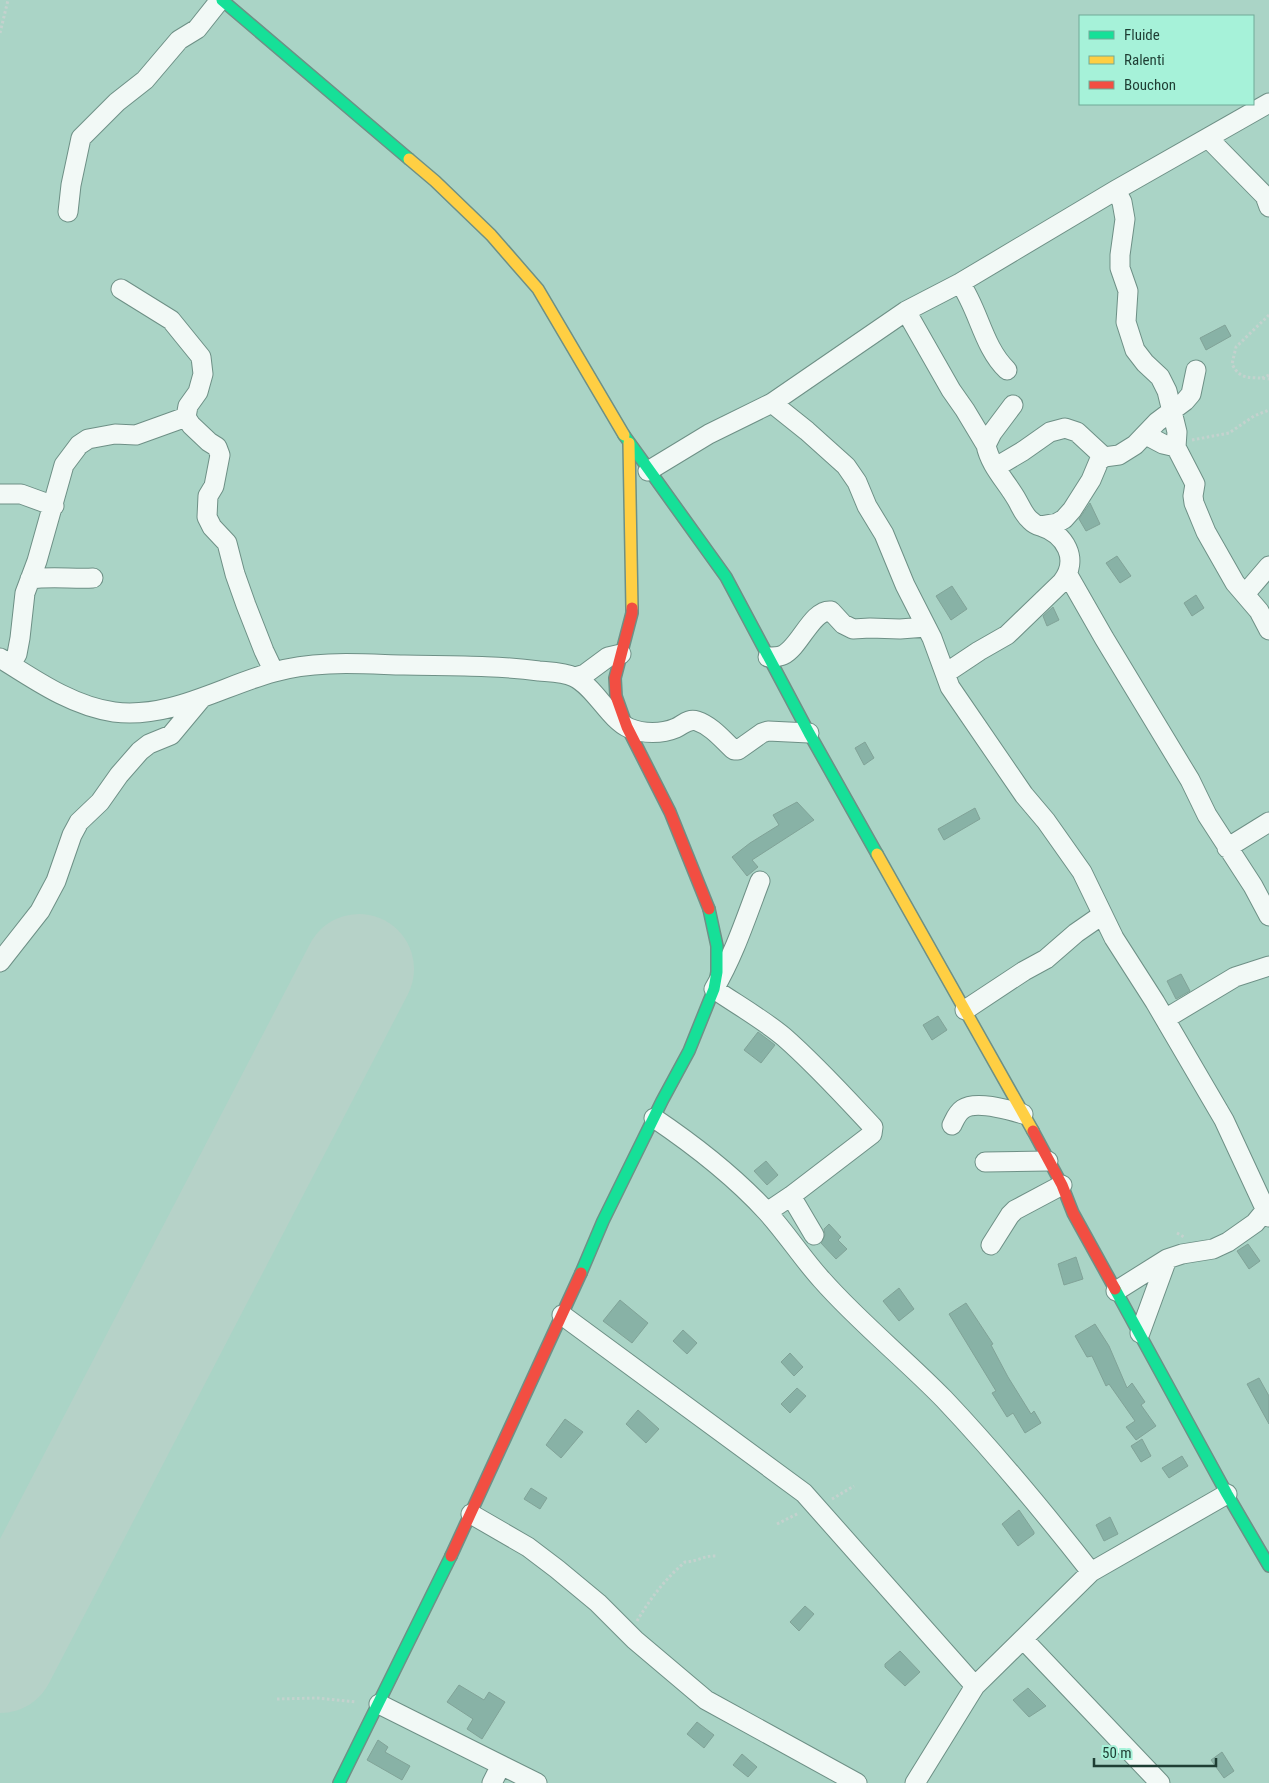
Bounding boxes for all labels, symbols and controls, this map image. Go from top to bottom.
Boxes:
legend [1079,15,1254,105]
text: Fluide [1124,26,1160,44]
text: Ralenti [1124,51,1165,69]
text: Bouchon [1124,76,1176,94]
scale bar [1094,1736,1216,1768]
text: 50 m [1102,1744,1132,1762]

